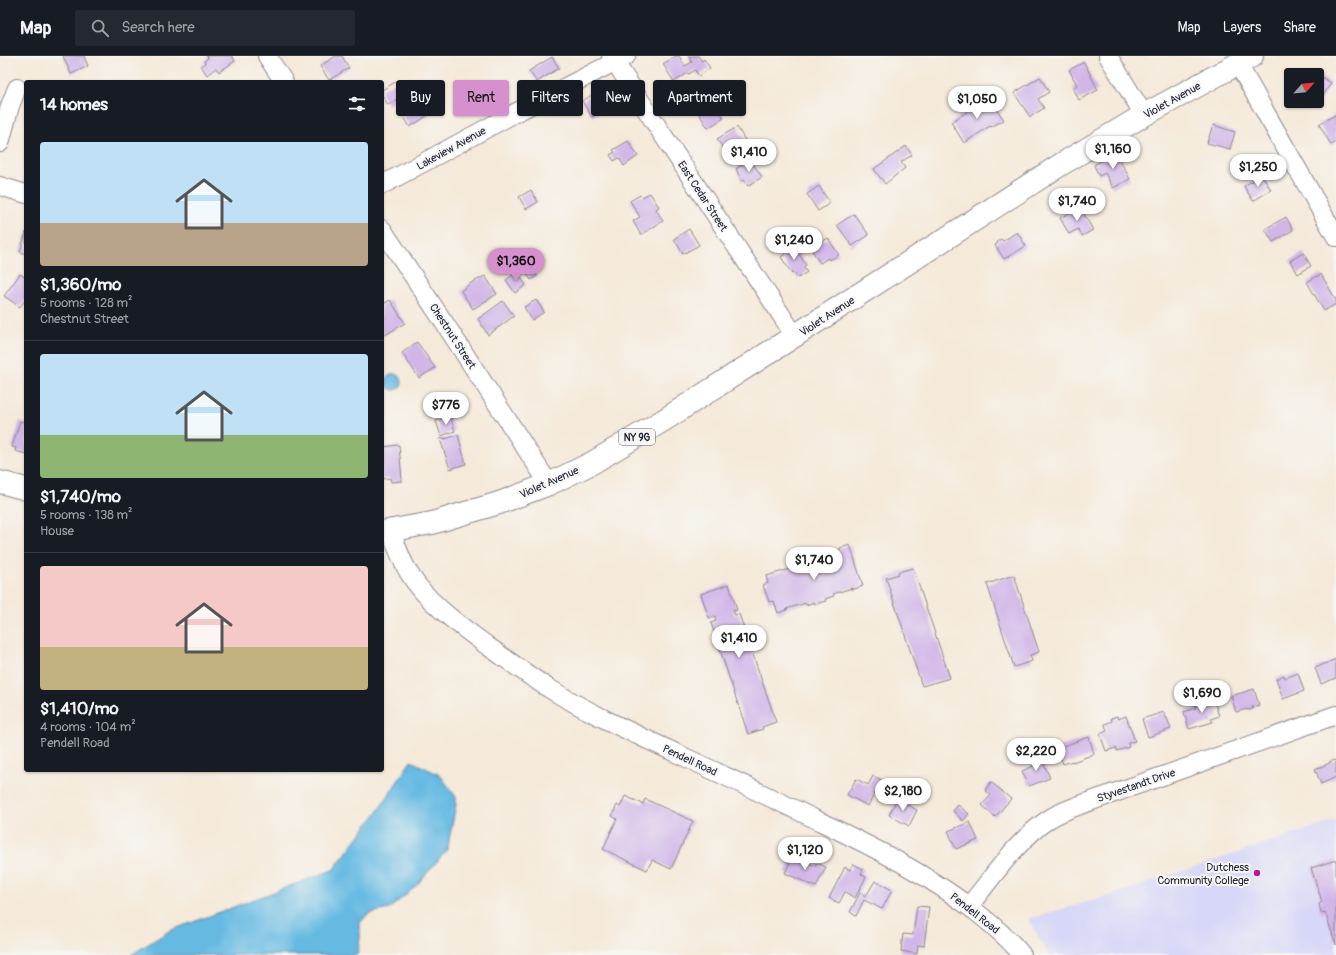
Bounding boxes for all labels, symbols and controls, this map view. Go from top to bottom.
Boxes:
search box [75,10,355,46]
text: Map [20,16,51,40]
icon: search [89,17,111,39]
text: Search here [121,18,195,37]
text: Map [1178,19,1201,36]
text: Layers [1223,19,1261,36]
text: Share [1283,19,1316,36]
north arrow [1284,68,1324,108]
map controls [1284,68,1324,108]
street label: Violet Avenue [1141,79,1203,121]
chip: Buy [396,80,445,116]
chip: Rent [453,80,509,116]
chip: Filters [517,80,583,116]
chip: New [591,80,645,116]
chip: Apartment [653,80,746,116]
pin: $1,050 [944,86,1010,120]
text: $1,050 [957,91,997,107]
icon: filters [346,93,368,115]
text: 14 homes [40,94,108,115]
street label: Lakeview Avenue [414,124,489,173]
pin: $1,160 [1080,136,1146,170]
pin: $1,410 [716,139,782,173]
text: $1,160 [1095,141,1131,157]
text: $1,410 [731,144,767,160]
pin: $1,250 [1225,154,1291,188]
street label: East Cedar Street [675,159,731,234]
text: $1,250 [1239,159,1277,175]
icon: home [168,168,240,240]
pin: $1,740 [1044,188,1110,222]
text: $1,740 [1058,193,1096,209]
pin: $1,240 [761,227,827,261]
text: $1,240 [774,232,814,248]
pin: $1,360 [483,248,549,282]
text: $1,360 [496,253,536,269]
text: $1,360/mo [40,274,122,295]
street label: Violet Avenue [797,293,858,339]
text: 5 rooms · 128 m² [40,295,133,311]
street label: Chestnut Street [427,301,479,372]
text: Chestnut Street [40,311,129,327]
icon: home [168,380,240,452]
pin: $776 [422,392,470,426]
text: $776 [432,397,460,413]
road number: NY 9G [619,429,655,445]
street label: Violet Avenue [518,463,581,501]
text: $1,740/mo [40,486,121,507]
text: 5 rooms · 138 m² [40,507,133,523]
text: House [40,523,74,539]
pin: $1,740 [781,547,847,581]
text: $1,740 [795,552,833,568]
icon: home [168,592,240,664]
pin: $1,410 [706,625,772,659]
text: $1,410 [721,630,757,646]
pin: $1,690 [1169,680,1235,714]
text: $1,690 [1183,685,1221,701]
text: $1,410/mo [40,698,119,719]
text: 4 rooms · 104 m² [40,719,136,735]
text: Pendell Road [40,735,110,751]
pin: $2,220 [1003,738,1069,772]
street label: Pendell Road [660,742,719,779]
text: $2,220 [1015,743,1057,759]
street label: Styvestandt Drive [1095,766,1178,805]
pin: $2,180 [870,778,936,812]
text: $2,180 [884,783,922,799]
pin: $1,120 [772,837,838,871]
text: $1,120 [787,842,823,858]
place label: Dutchess Community College [1158,861,1250,887]
marker: Dutchess Community College [1252,868,1262,878]
street label: Pendell Road [948,890,1002,937]

